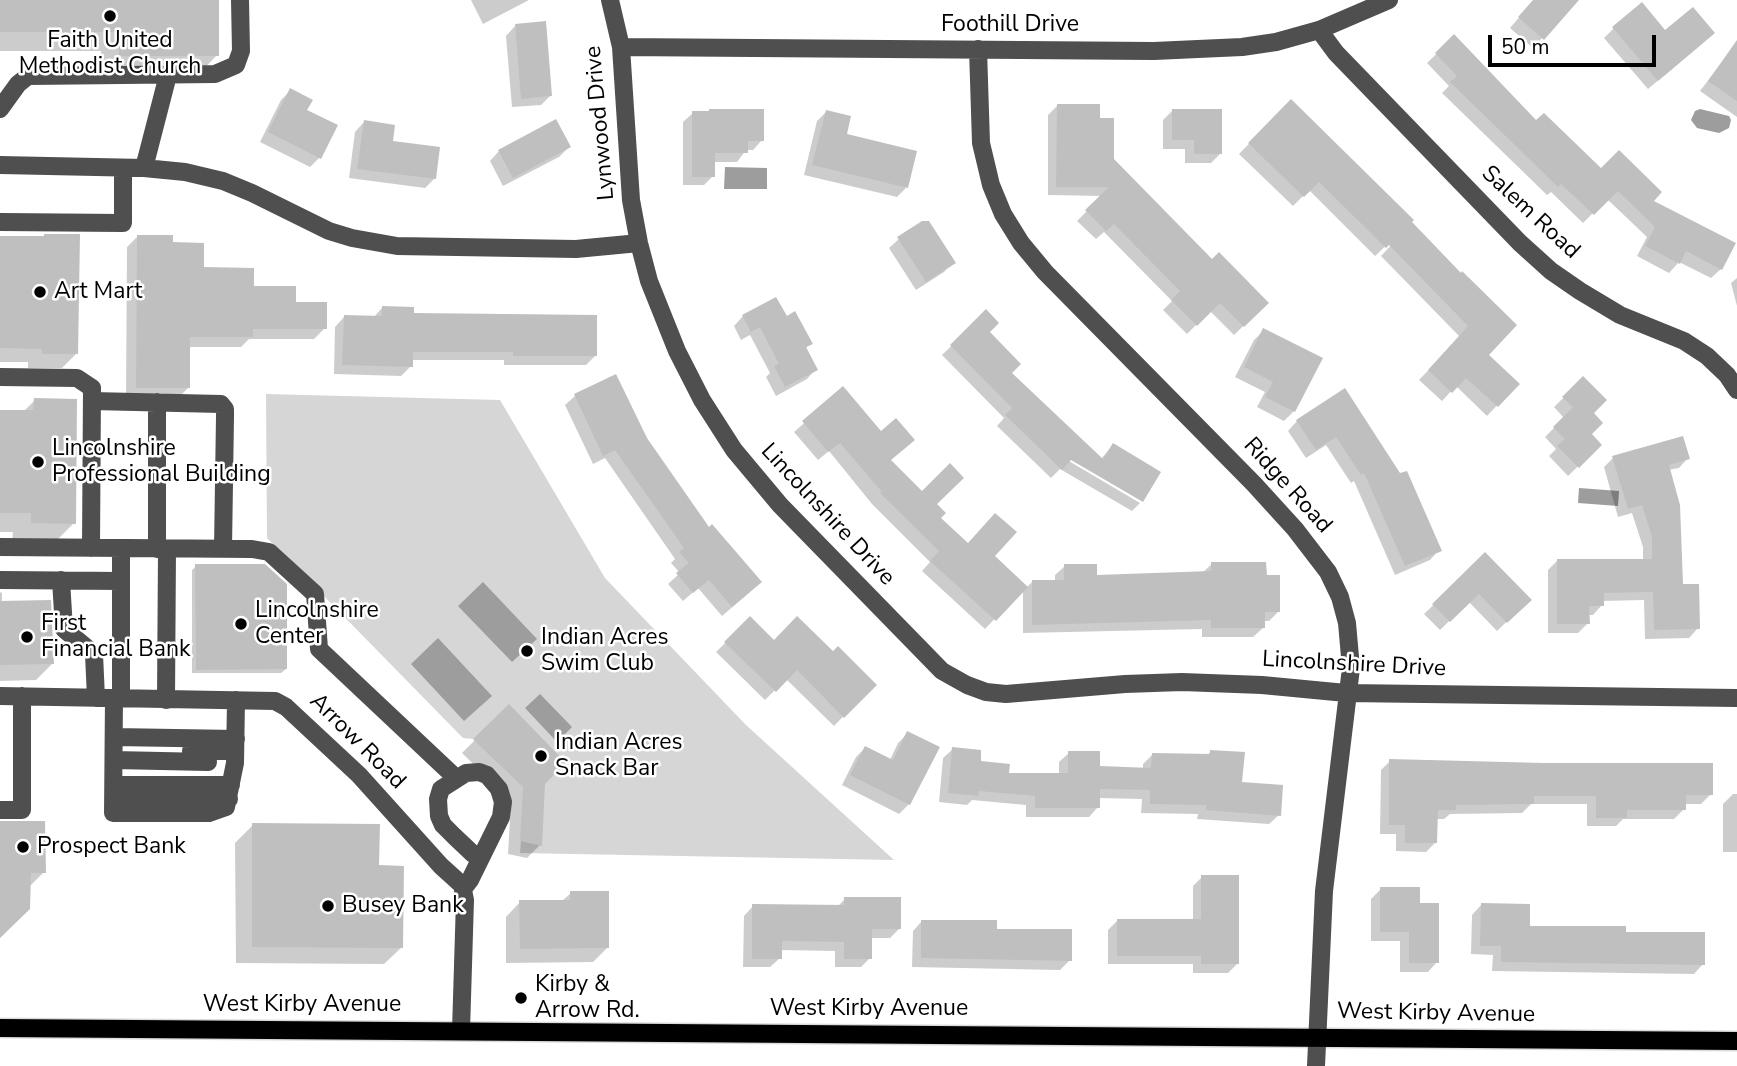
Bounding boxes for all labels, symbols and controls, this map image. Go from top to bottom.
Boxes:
marker: Faith United Methodist Church [102,8,118,24]
street label: Foothill Drive [941,11,1079,39]
scale bar [1492,21,1660,65]
place label: Faith United Methodist Church [19,27,201,81]
text: 50 m [1501,33,1550,61]
street label: Lynwood Drive [581,45,621,201]
street label: Salem Road [1475,160,1585,266]
place label: Art Mart [54,278,142,306]
marker: Art Mart [32,284,48,300]
street label: Ridge Road [1237,432,1337,540]
place label: Lincolnshire Professional Building [52,435,271,489]
street label: Lincolnshire Drive [754,438,900,592]
marker: Lincolnshire Professional Building [30,454,46,470]
place label: Lincolnshire Center [255,597,379,651]
place label: First Financial Bank [41,610,190,664]
marker: Lincolnshire Center [233,616,249,632]
place label: Indian Acres Swim Club [541,624,669,678]
marker: First Financial Bank [19,629,35,645]
marker: Indian Acres Swim Club [519,643,535,659]
street label: Lincolnshire Drive [1261,646,1447,684]
street label: Arrow Road [303,688,411,796]
place label: Indian Acres Snack Bar [555,729,683,783]
marker: Indian Acres Snack Bar [533,748,549,764]
place label: Prospect Bank [37,833,186,861]
marker: Prospect Bank [15,839,31,855]
place label: Busey Bank [342,892,464,920]
marker: Busey Bank [320,898,336,914]
place label: Kirby & Arrow Rd. [535,971,640,1025]
marker: Kirby & Arrow Rd. [513,990,529,1006]
street label: West Kirby Avenue [203,991,401,1019]
street label: West Kirby Avenue [770,995,968,1023]
street label: West Kirby Avenue [1337,998,1535,1030]

